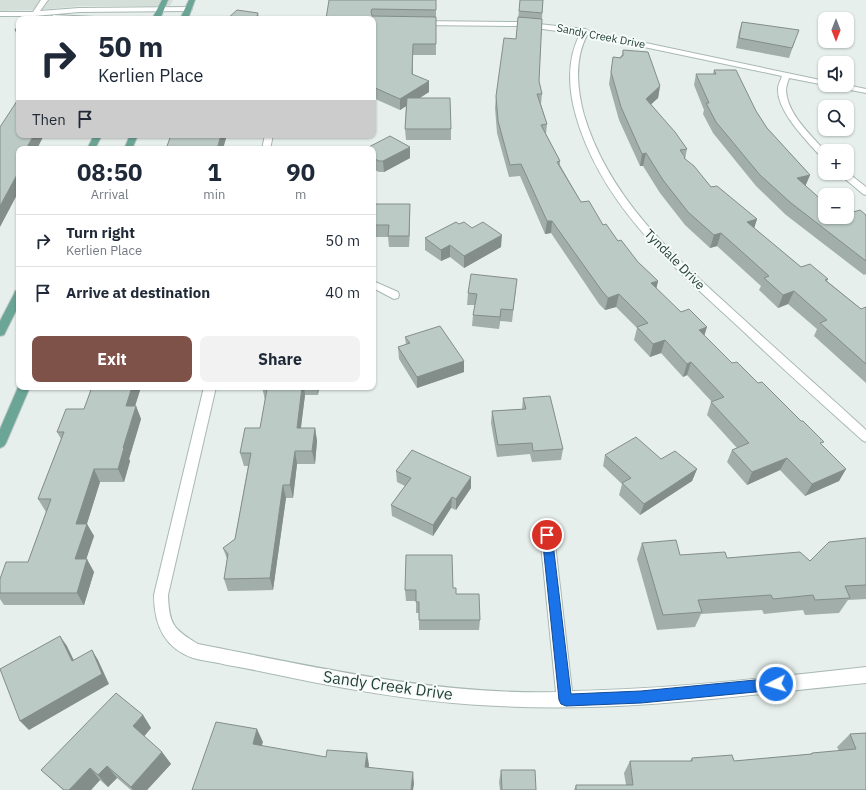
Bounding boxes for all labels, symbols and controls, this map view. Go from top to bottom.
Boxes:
north arrow [818,12,854,48]
map controls [818,12,854,224]
street label: Sandy Creek Drive [556,21,646,51]
text: 50 m [98,28,163,65]
icon: right [32,32,84,84]
button: sound [818,56,854,92]
text: Kerlien Place [98,64,203,87]
button: search [818,100,854,136]
icon: arrive [74,108,96,130]
text: Then [32,110,66,129]
button: + [818,144,854,180]
text: 08:50 [77,156,142,188]
text: 1 [207,156,222,188]
text: 90 [286,156,315,188]
text: Arrival [91,186,129,203]
text: min [203,186,225,203]
text: m [295,186,306,203]
button: − [818,188,854,224]
text: Turn right [66,223,135,242]
street label: Tyndale Drive [641,225,709,293]
icon: right [32,230,54,252]
text: 50 m [325,231,360,250]
text: Kerlien Place [66,242,142,259]
icon: arrive [32,282,54,304]
text: Arrive at destination [66,283,210,302]
text: 40 m [325,283,360,302]
button: Exit [32,336,192,382]
button: Share [200,336,360,382]
pin [530,518,564,552]
icon: arrive [536,524,558,546]
position arrow [755,663,797,705]
street label: Sandy Creek Drive [322,666,454,704]

